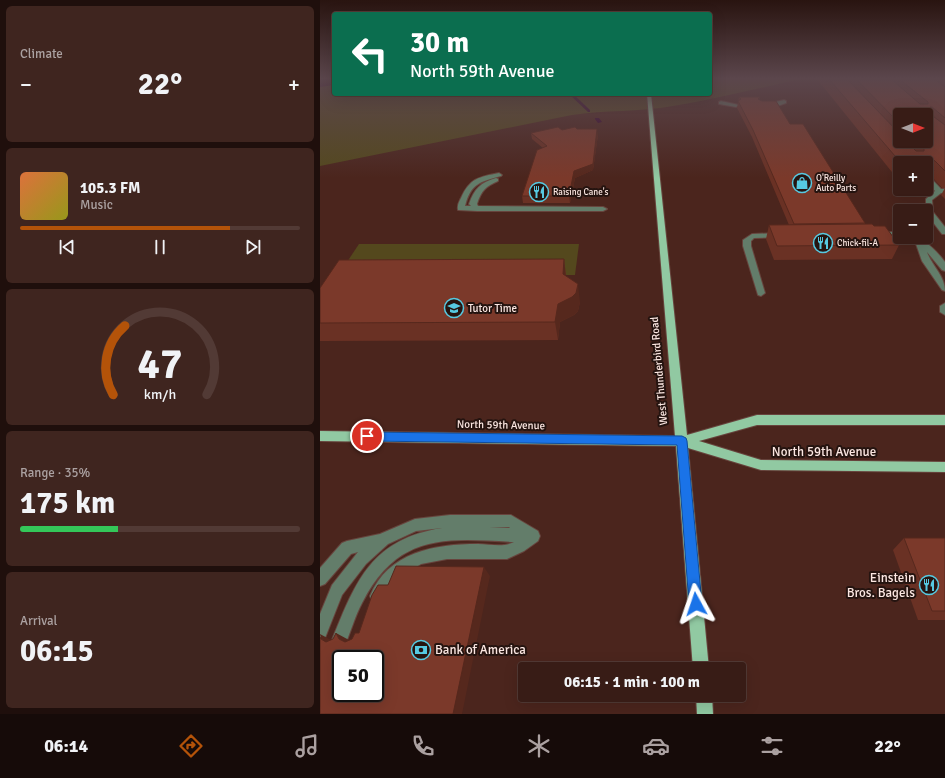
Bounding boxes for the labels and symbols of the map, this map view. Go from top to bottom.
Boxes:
north arrow [893,108,933,148]
shop icon: O'Reilly Auto Parts [791,172,813,194]
place label: O'Reilly Auto Parts [816,173,856,194]
restaurant icon: Raising Cane's [528,181,550,203]
place label: Raising Cane's [553,187,609,198]
restaurant icon: Chick-fil-A [812,232,834,254]
place label: Chick-fil-A [837,238,878,249]
school or university icon: Tutor Time [443,297,465,319]
place label: Tutor Time [468,302,517,315]
street label: West Thunderbird Road [648,316,670,426]
street label: North 59th Avenue [457,418,545,432]
pin [350,419,384,453]
street label: North 59th Avenue [772,444,876,460]
place label: Einstein Bros. Bagels [847,570,915,601]
restaurant icon: Einstein Bros. Bagels [918,574,940,596]
position arrow [675,583,717,625]
bank icon: Bank of America [410,639,432,661]
place label: Bank of America [435,642,526,658]
speed limit sign: 50 [332,650,384,702]

